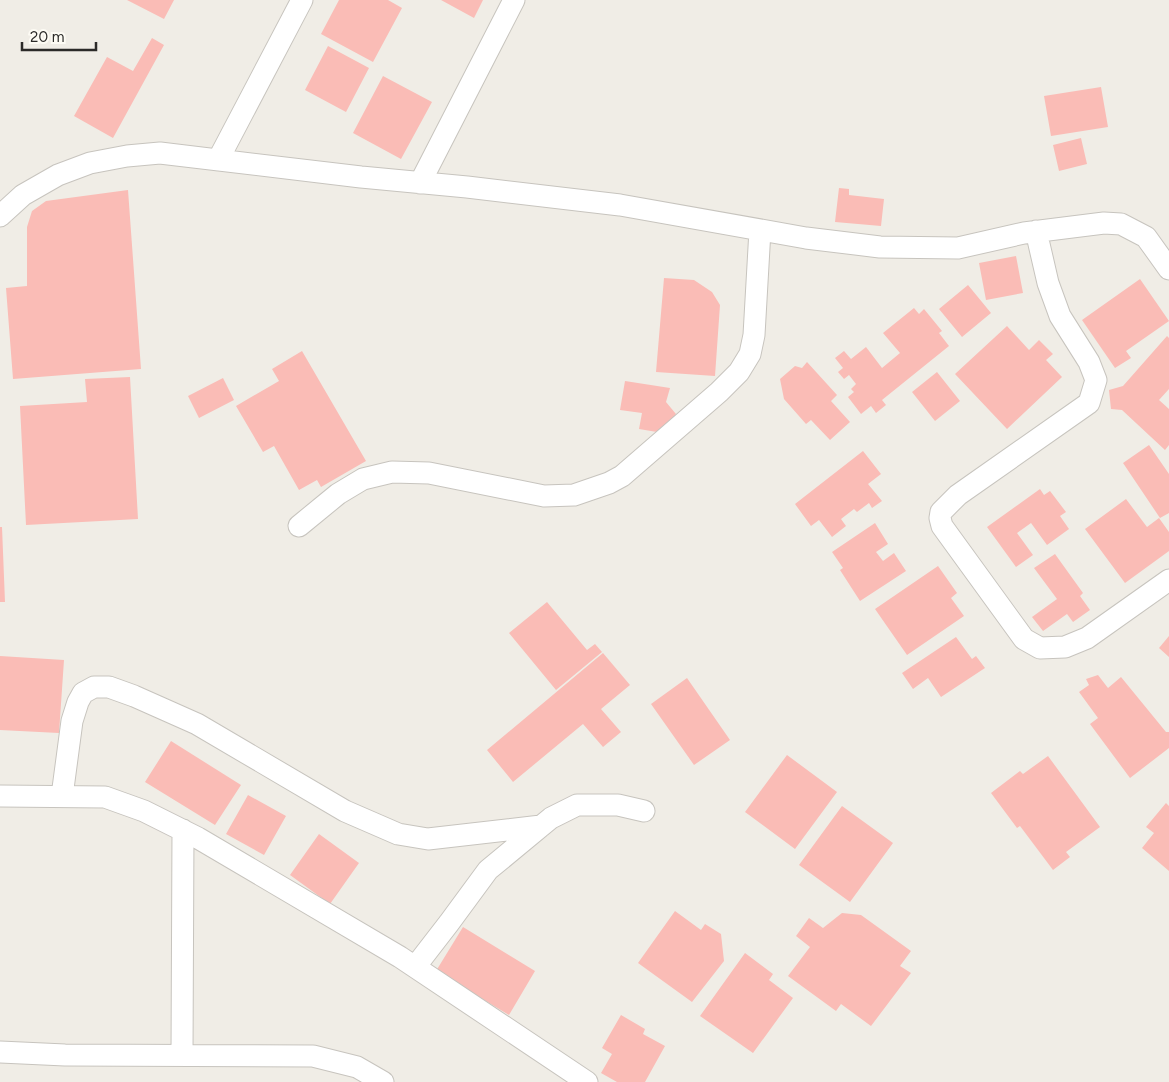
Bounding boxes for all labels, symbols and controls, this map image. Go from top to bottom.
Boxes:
scale bar [22,20,96,52]
text: 20 m [30,28,64,46]

